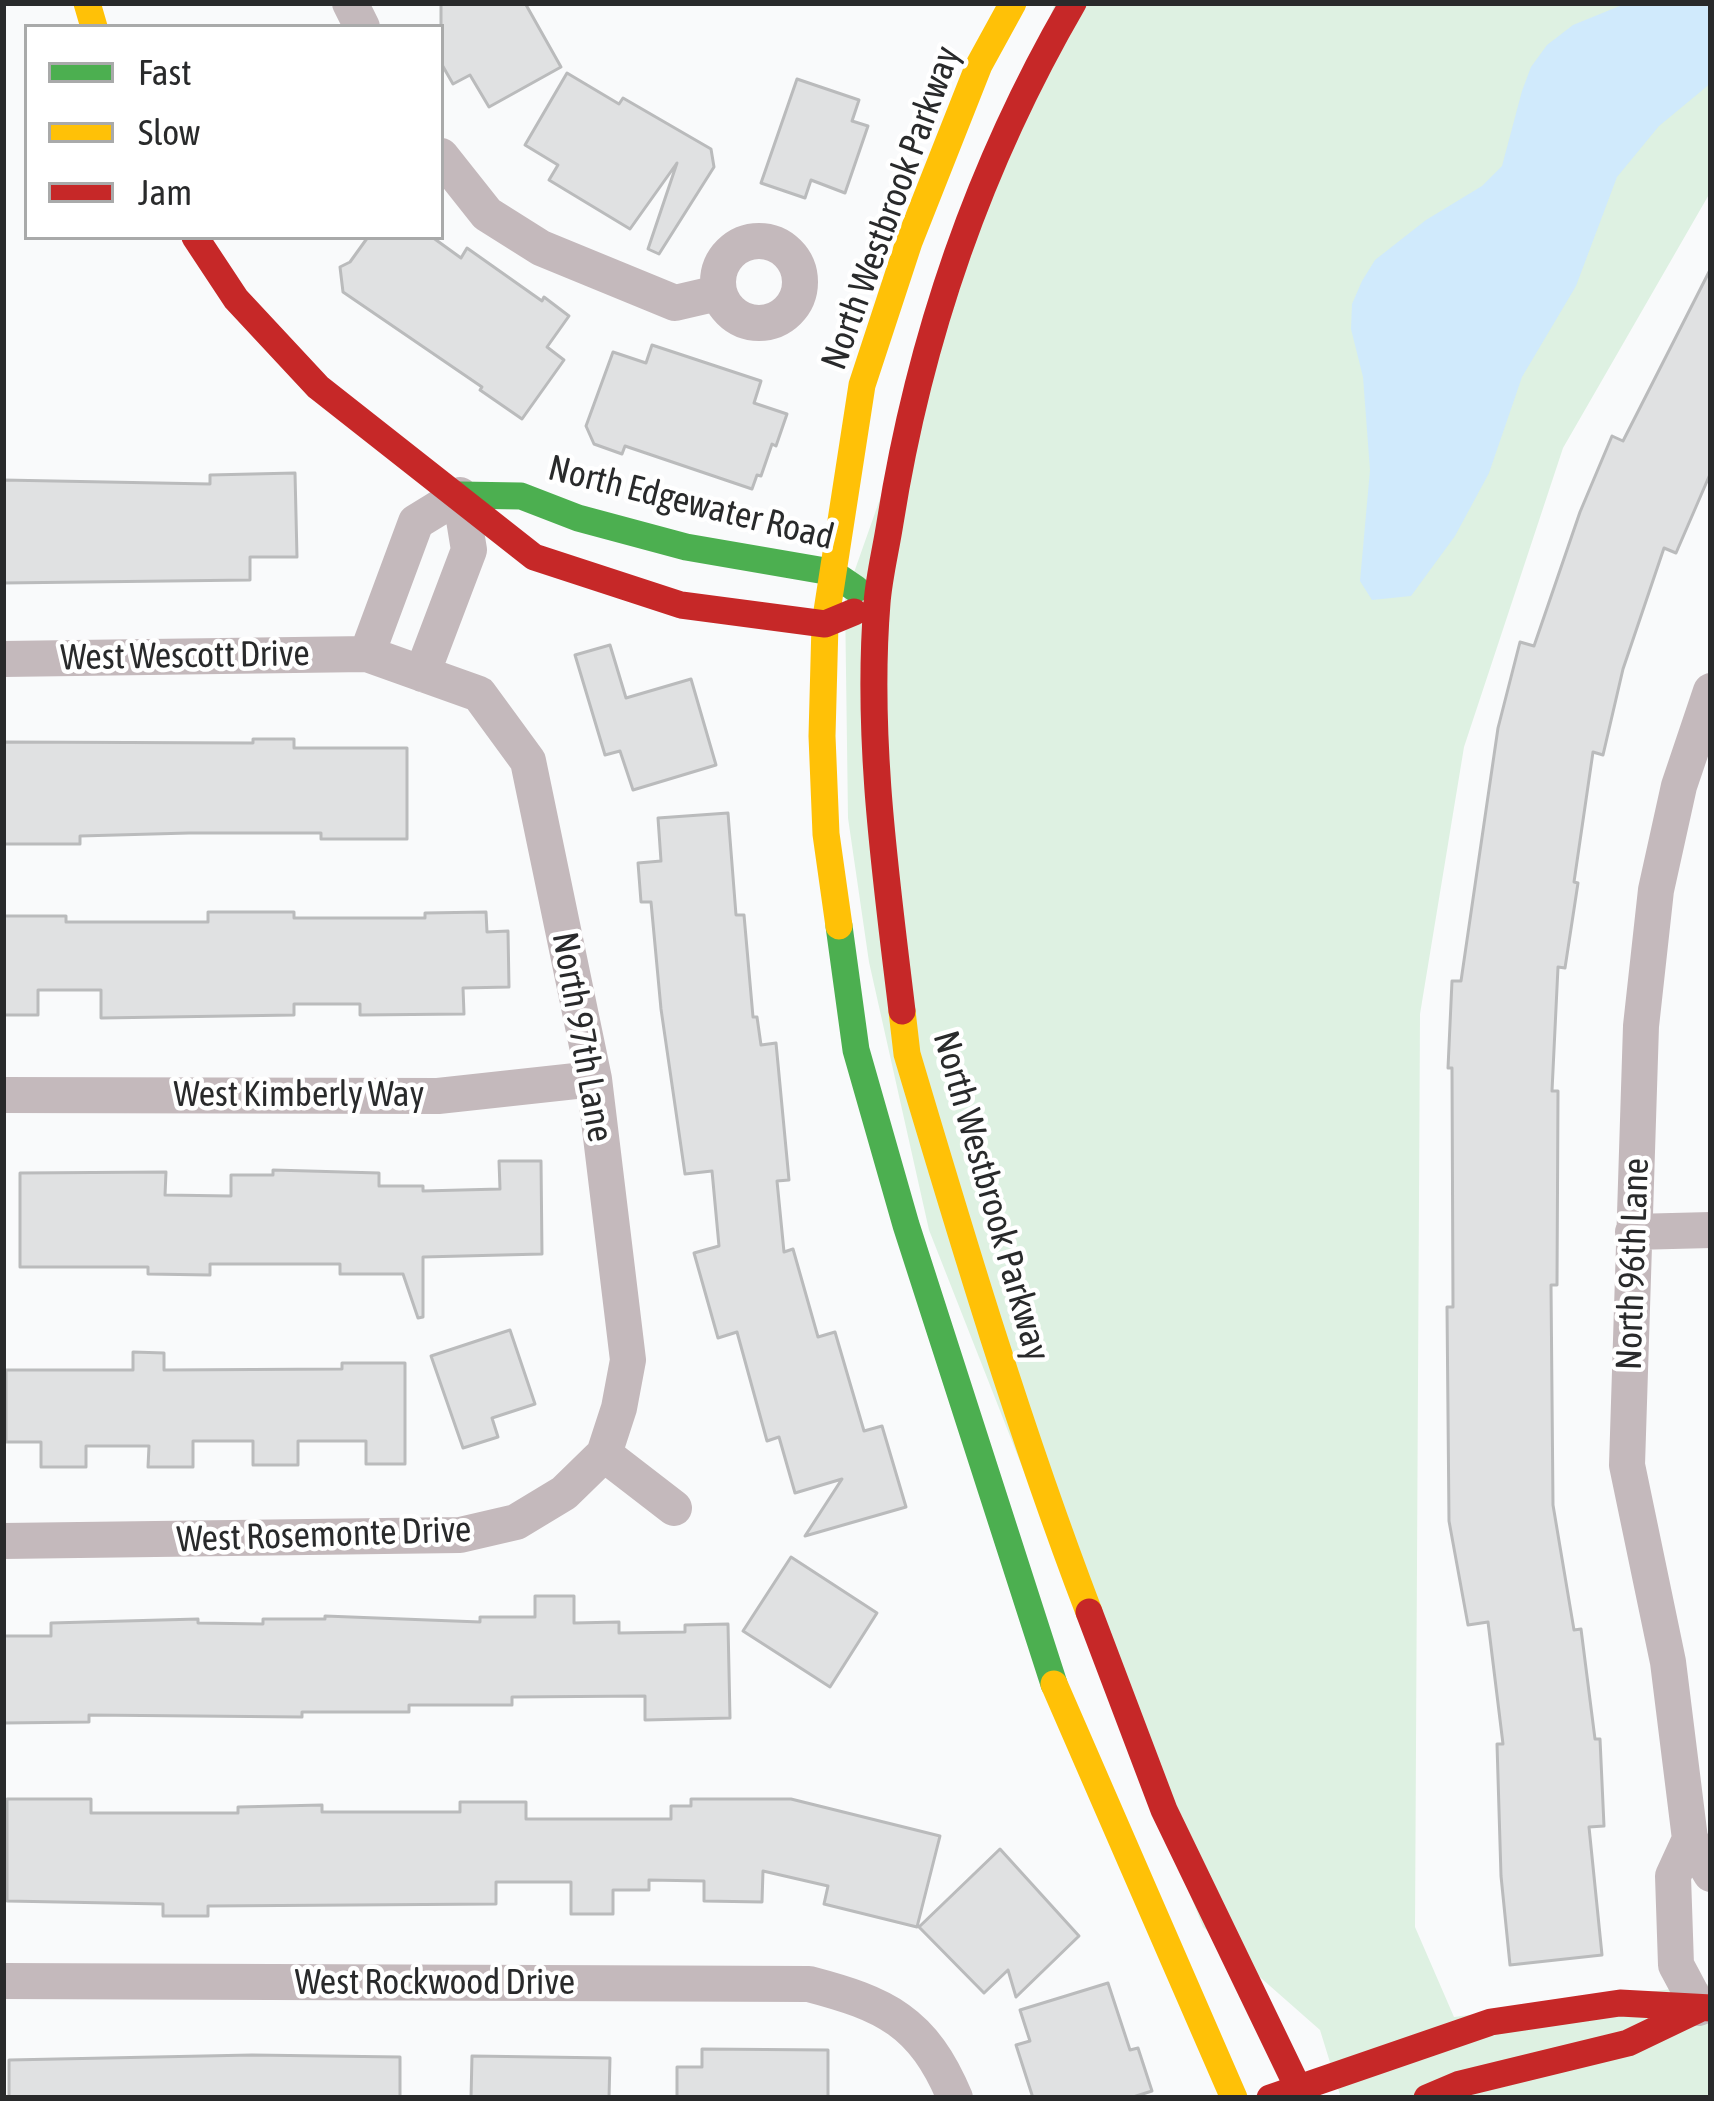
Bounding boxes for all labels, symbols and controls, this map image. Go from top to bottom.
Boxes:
legend [24,24,444,240]
street label: North Westbrook Parkway [812,41,970,375]
text: Fast [138,51,192,93]
text: Slow [138,111,200,153]
text: Jam [138,171,192,213]
street label: North Edgewater Road [544,447,838,559]
street label: West Wescott Drive [60,632,310,680]
street label: North 97th Lane [542,929,622,1145]
street label: North Westbrook Parkway [923,1026,1059,1366]
street label: West Kimberly Way [174,1073,424,1117]
street label: North 96th Lane [1608,1157,1658,1371]
street label: West Rosemonte Drive [176,1508,472,1562]
street label: West Rockwood Drive [295,1961,575,2005]

